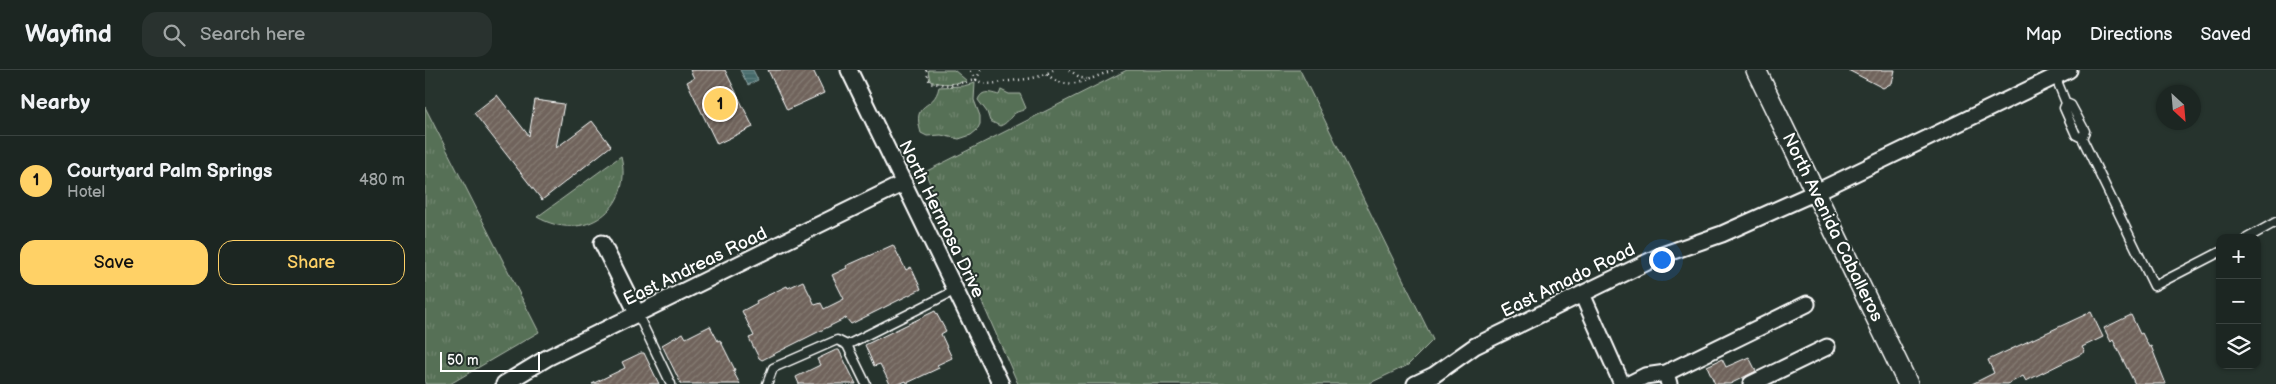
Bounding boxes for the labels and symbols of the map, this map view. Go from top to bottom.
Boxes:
pin: 1 [704,85,736,123]
north arrow [2156,85,2201,130]
street label: North Avenida Caballeros [1778,129,1887,325]
street label: North Hermosa Drive [894,137,989,302]
street label: East Andreas Road [620,223,770,310]
street label: East Amado Road [1498,239,1639,322]
your location [1649,247,1675,273]
scale bar [440,349,540,372]

